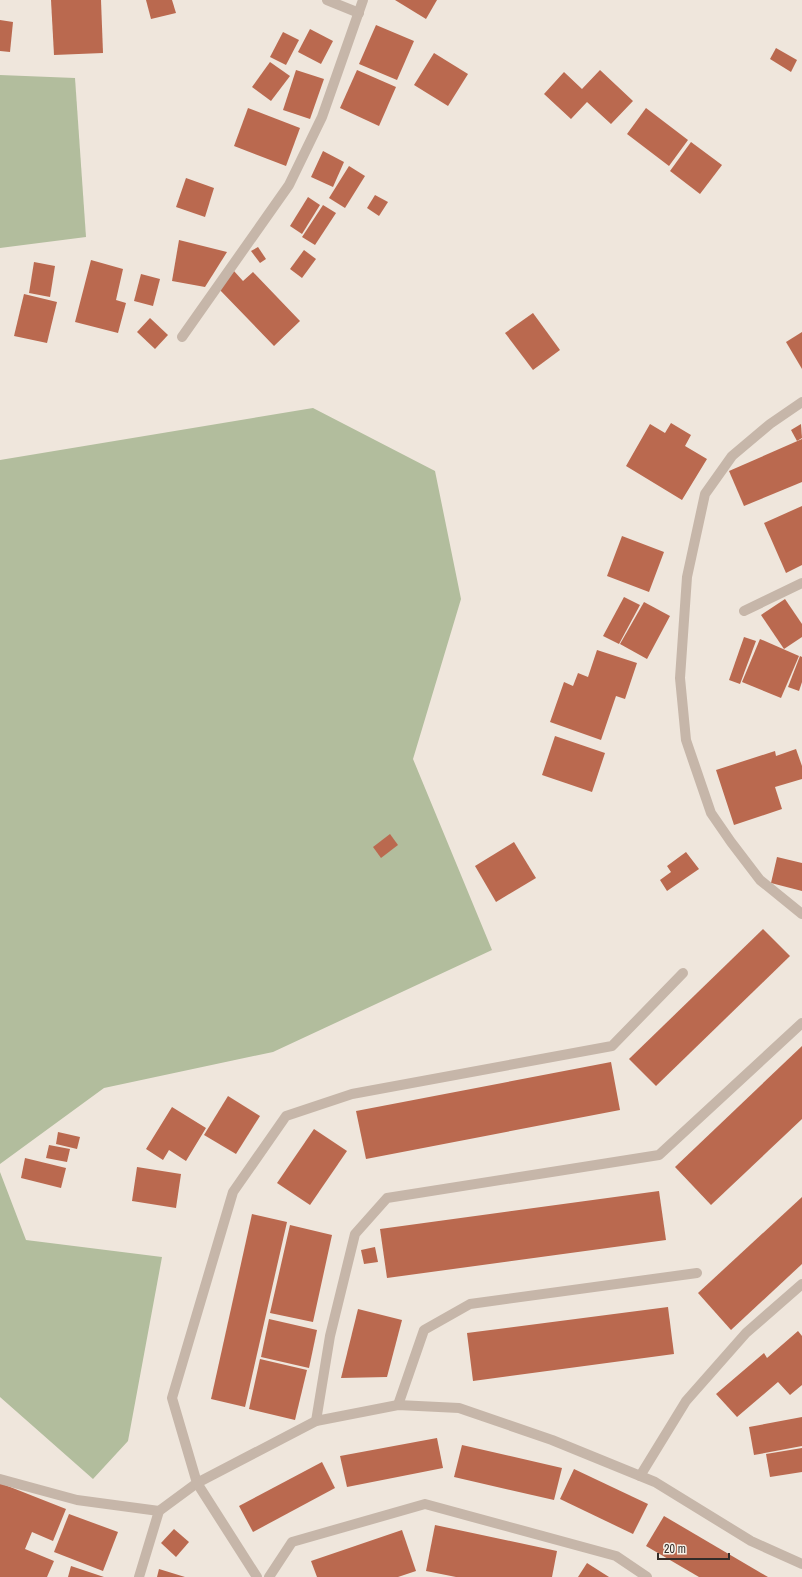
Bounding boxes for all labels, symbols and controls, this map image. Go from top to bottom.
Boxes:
scale bar [658,1535,729,1561]
text: 20 m [664,1541,686,1557]

